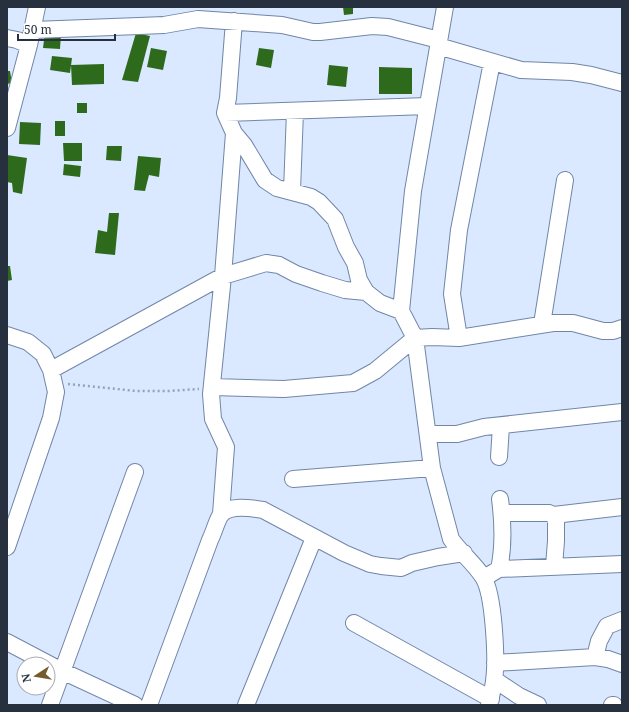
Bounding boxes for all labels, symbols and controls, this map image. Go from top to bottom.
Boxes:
scale bar [18,16,115,42]
text: 50 m [24,21,52,38]
north arrow [16,656,56,696]
text: N [17,672,34,684]

